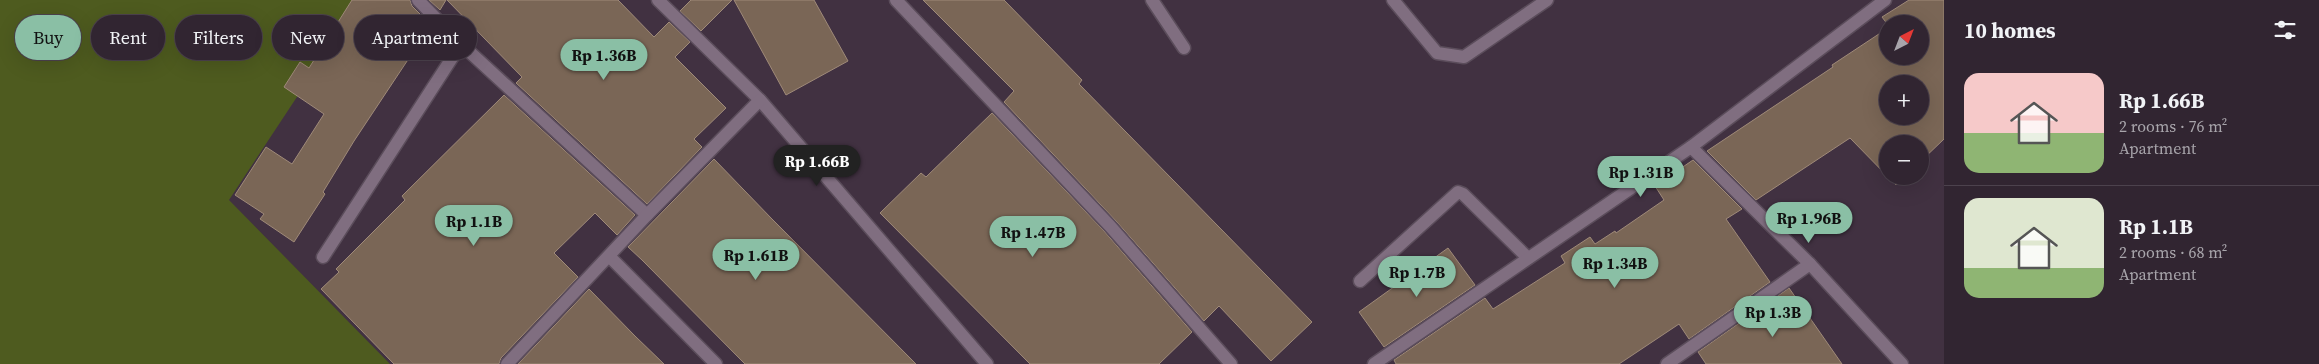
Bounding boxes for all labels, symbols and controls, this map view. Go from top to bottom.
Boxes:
chip: Buy [15,15,81,60]
chip: Rent [91,15,165,60]
chip: Filters [175,15,262,60]
chip: New [272,15,344,60]
chip: Apartment [354,15,477,60]
north arrow [1879,15,1929,65]
map controls [1879,15,1929,185]
text: 10 homes [1964,16,2056,45]
icon: filters [2271,16,2299,44]
pin: Rp 1.36B [552,38,656,81]
text: Rp 1.36B [571,44,637,66]
button: + [1879,75,1929,125]
text: Rp 1.66B [2119,86,2204,115]
icon: home [2004,93,2064,153]
text: 2 rooms · 76 m² [2119,115,2227,137]
button: − [1879,135,1929,185]
text: Apartment [2119,137,2196,159]
pin: Rp 1.66B [765,144,869,187]
text: Rp 1.66B [784,150,850,172]
pin: Rp 1.31B [1589,156,1693,198]
text: Rp 1.31B [1608,161,1674,183]
pin: Rp 1.96B [1757,202,1861,244]
pin: Rp 1.1B [428,204,520,247]
text: Rp 1.96B [1776,207,1842,229]
text: Rp 1.1B [446,210,502,232]
text: Rp 1.1B [2119,212,2193,241]
pin: Rp 1.47B [981,216,1085,258]
icon: home [2004,218,2064,278]
text: Rp 1.47B [1000,221,1066,243]
pin: Rp 1.61B [704,238,808,281]
text: 2 rooms · 68 m² [2119,241,2227,263]
text: Rp 1.61B [723,244,789,266]
pin: Rp 1.34B [1563,246,1667,289]
text: Rp 1.34B [1582,252,1648,274]
pin: Rp 1.7B [1371,256,1463,298]
text: Rp 1.7B [1389,261,1445,283]
text: Apartment [2119,263,2196,285]
pin: Rp 1.3B [1727,296,1819,338]
text: Rp 1.3B [1745,301,1801,323]

